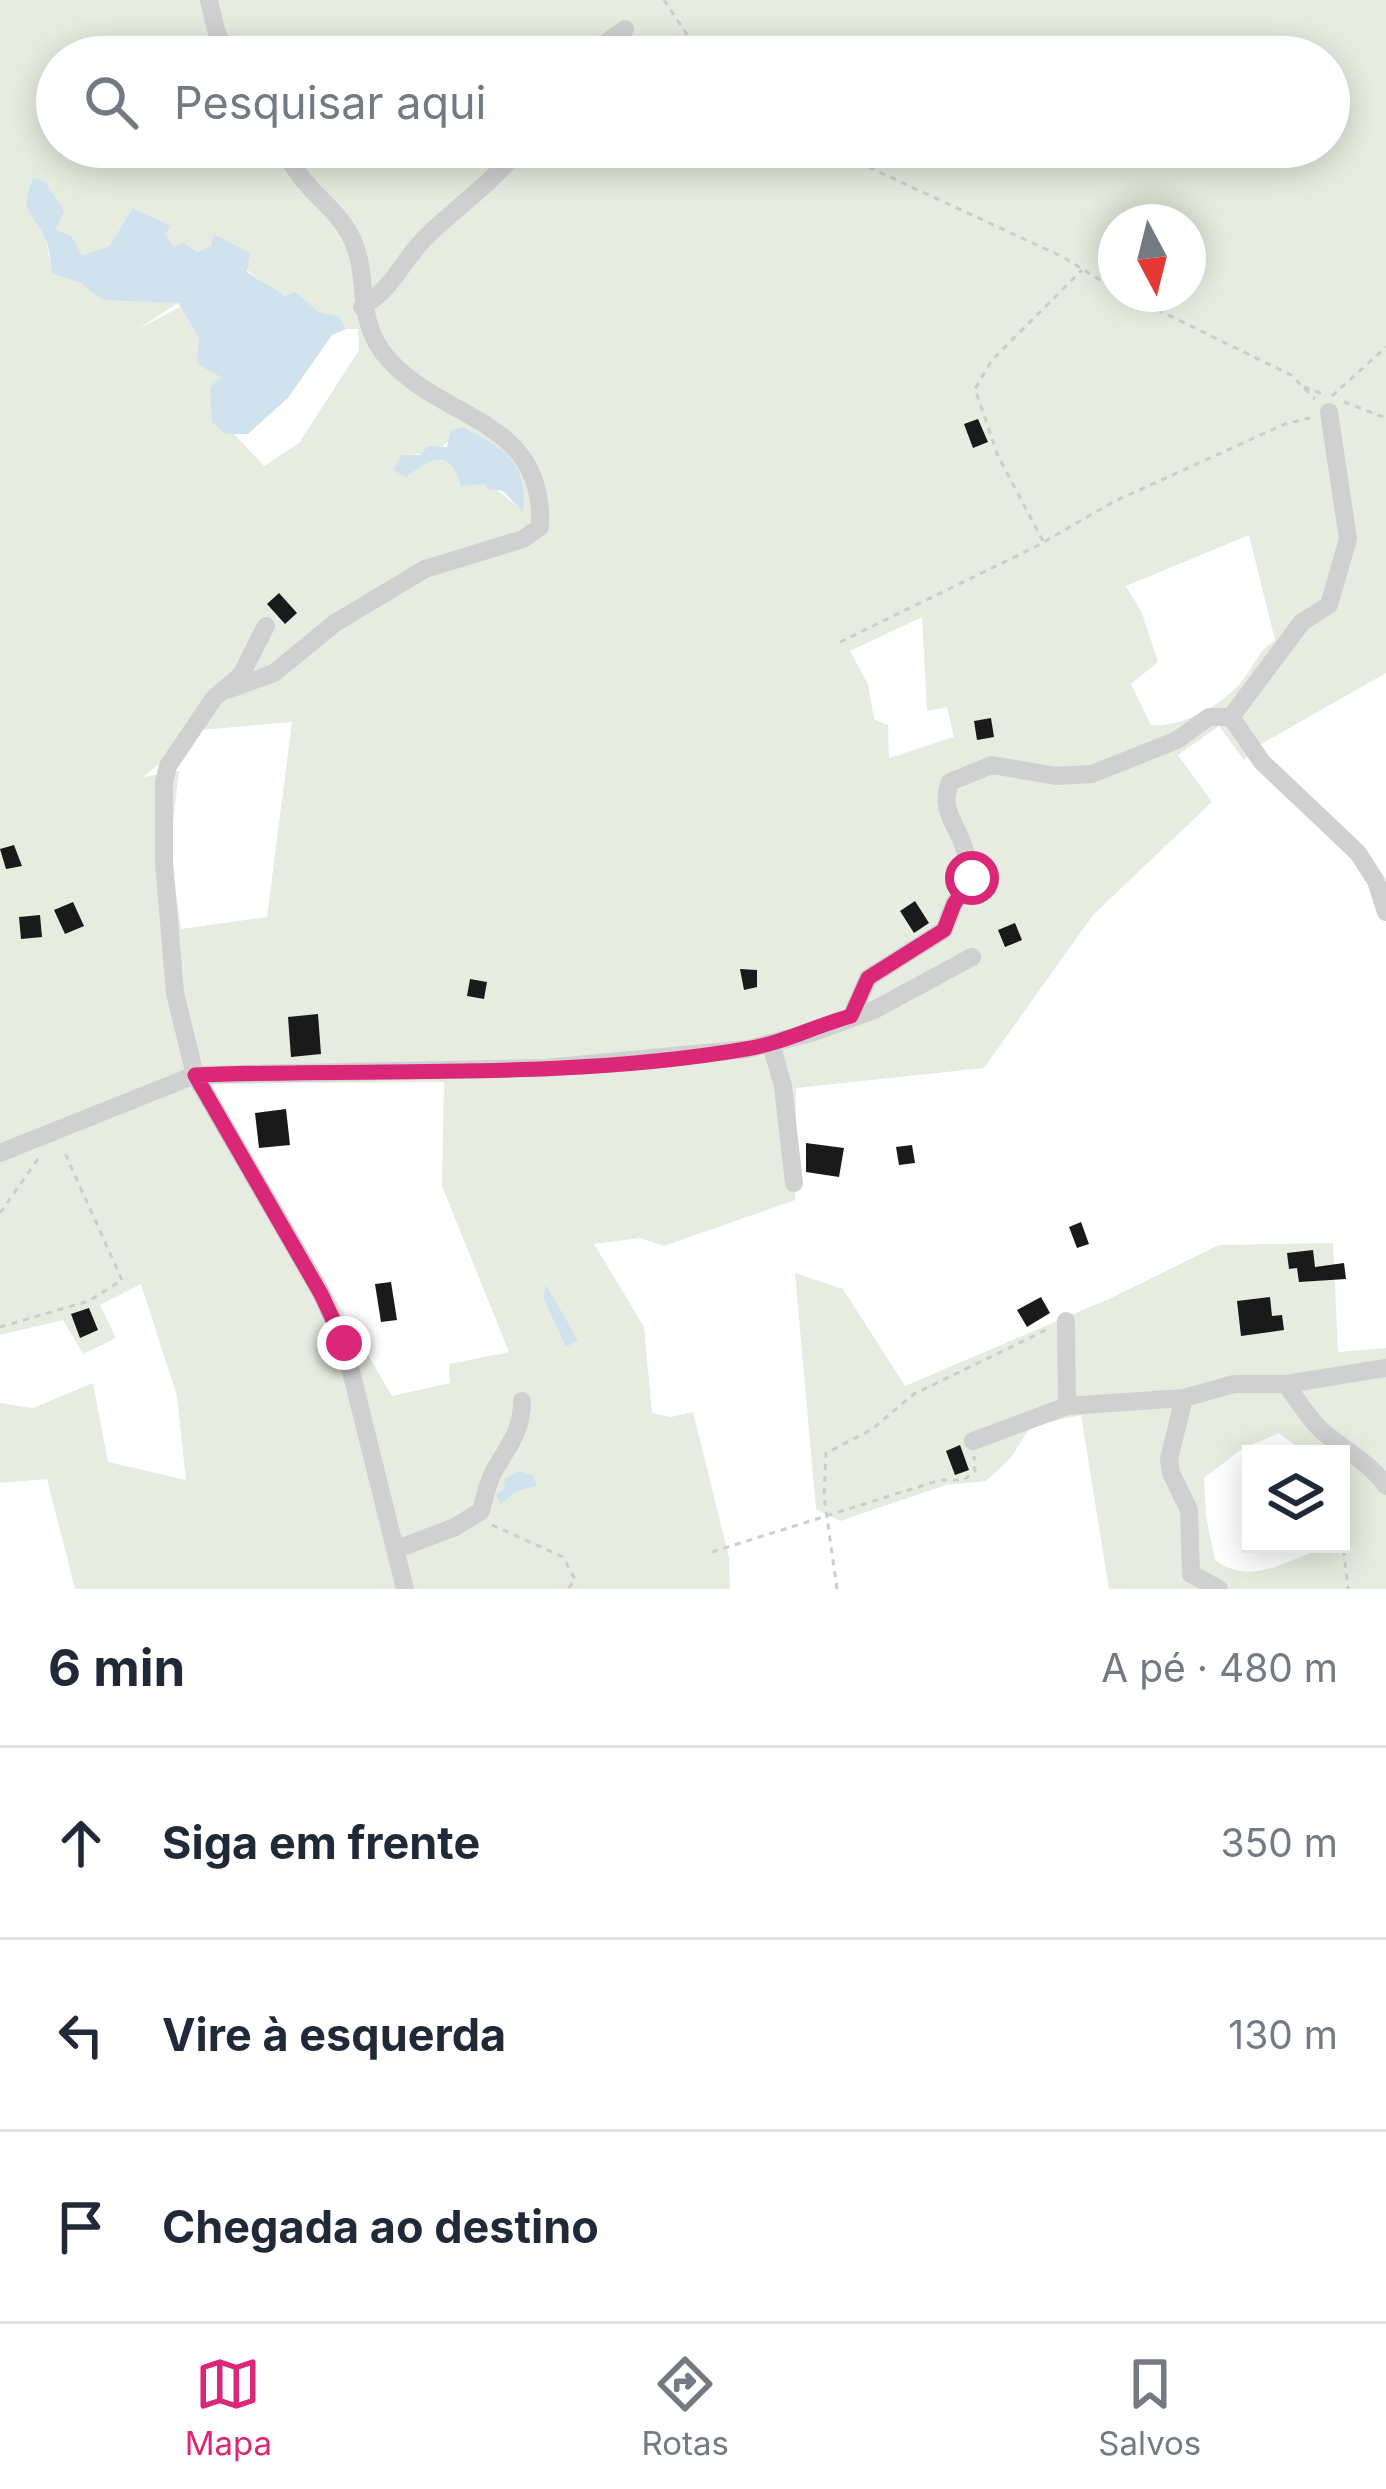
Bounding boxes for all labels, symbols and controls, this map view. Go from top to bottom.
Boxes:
search box [36,36,1350,168]
icon: search [78,69,144,135]
text: Pesquisar aqui [174,75,487,130]
north arrow [1098,204,1206,312]
route start [945,851,999,905]
route end [317,1316,371,1370]
map controls [1242,1445,1350,1553]
button: layers [1242,1445,1350,1553]
text: 6 min [48,1637,185,1698]
text: A pé · 480 m [1101,1644,1338,1691]
icon: ahead [48,1810,114,1876]
text: Siga em frente [162,1815,480,1870]
text: 350 m [1220,1819,1338,1866]
icon: left [48,2002,114,2068]
text: Vire à esquerda [162,2007,506,2062]
text: 130 m [1228,2011,1338,2058]
icon: arrive [48,2194,114,2260]
text: Chegada ao destino [162,2199,599,2254]
tab: Mapa [185,2351,272,2463]
tab: Rotas [641,2351,729,2463]
tab: Salvos [1098,2351,1201,2463]

